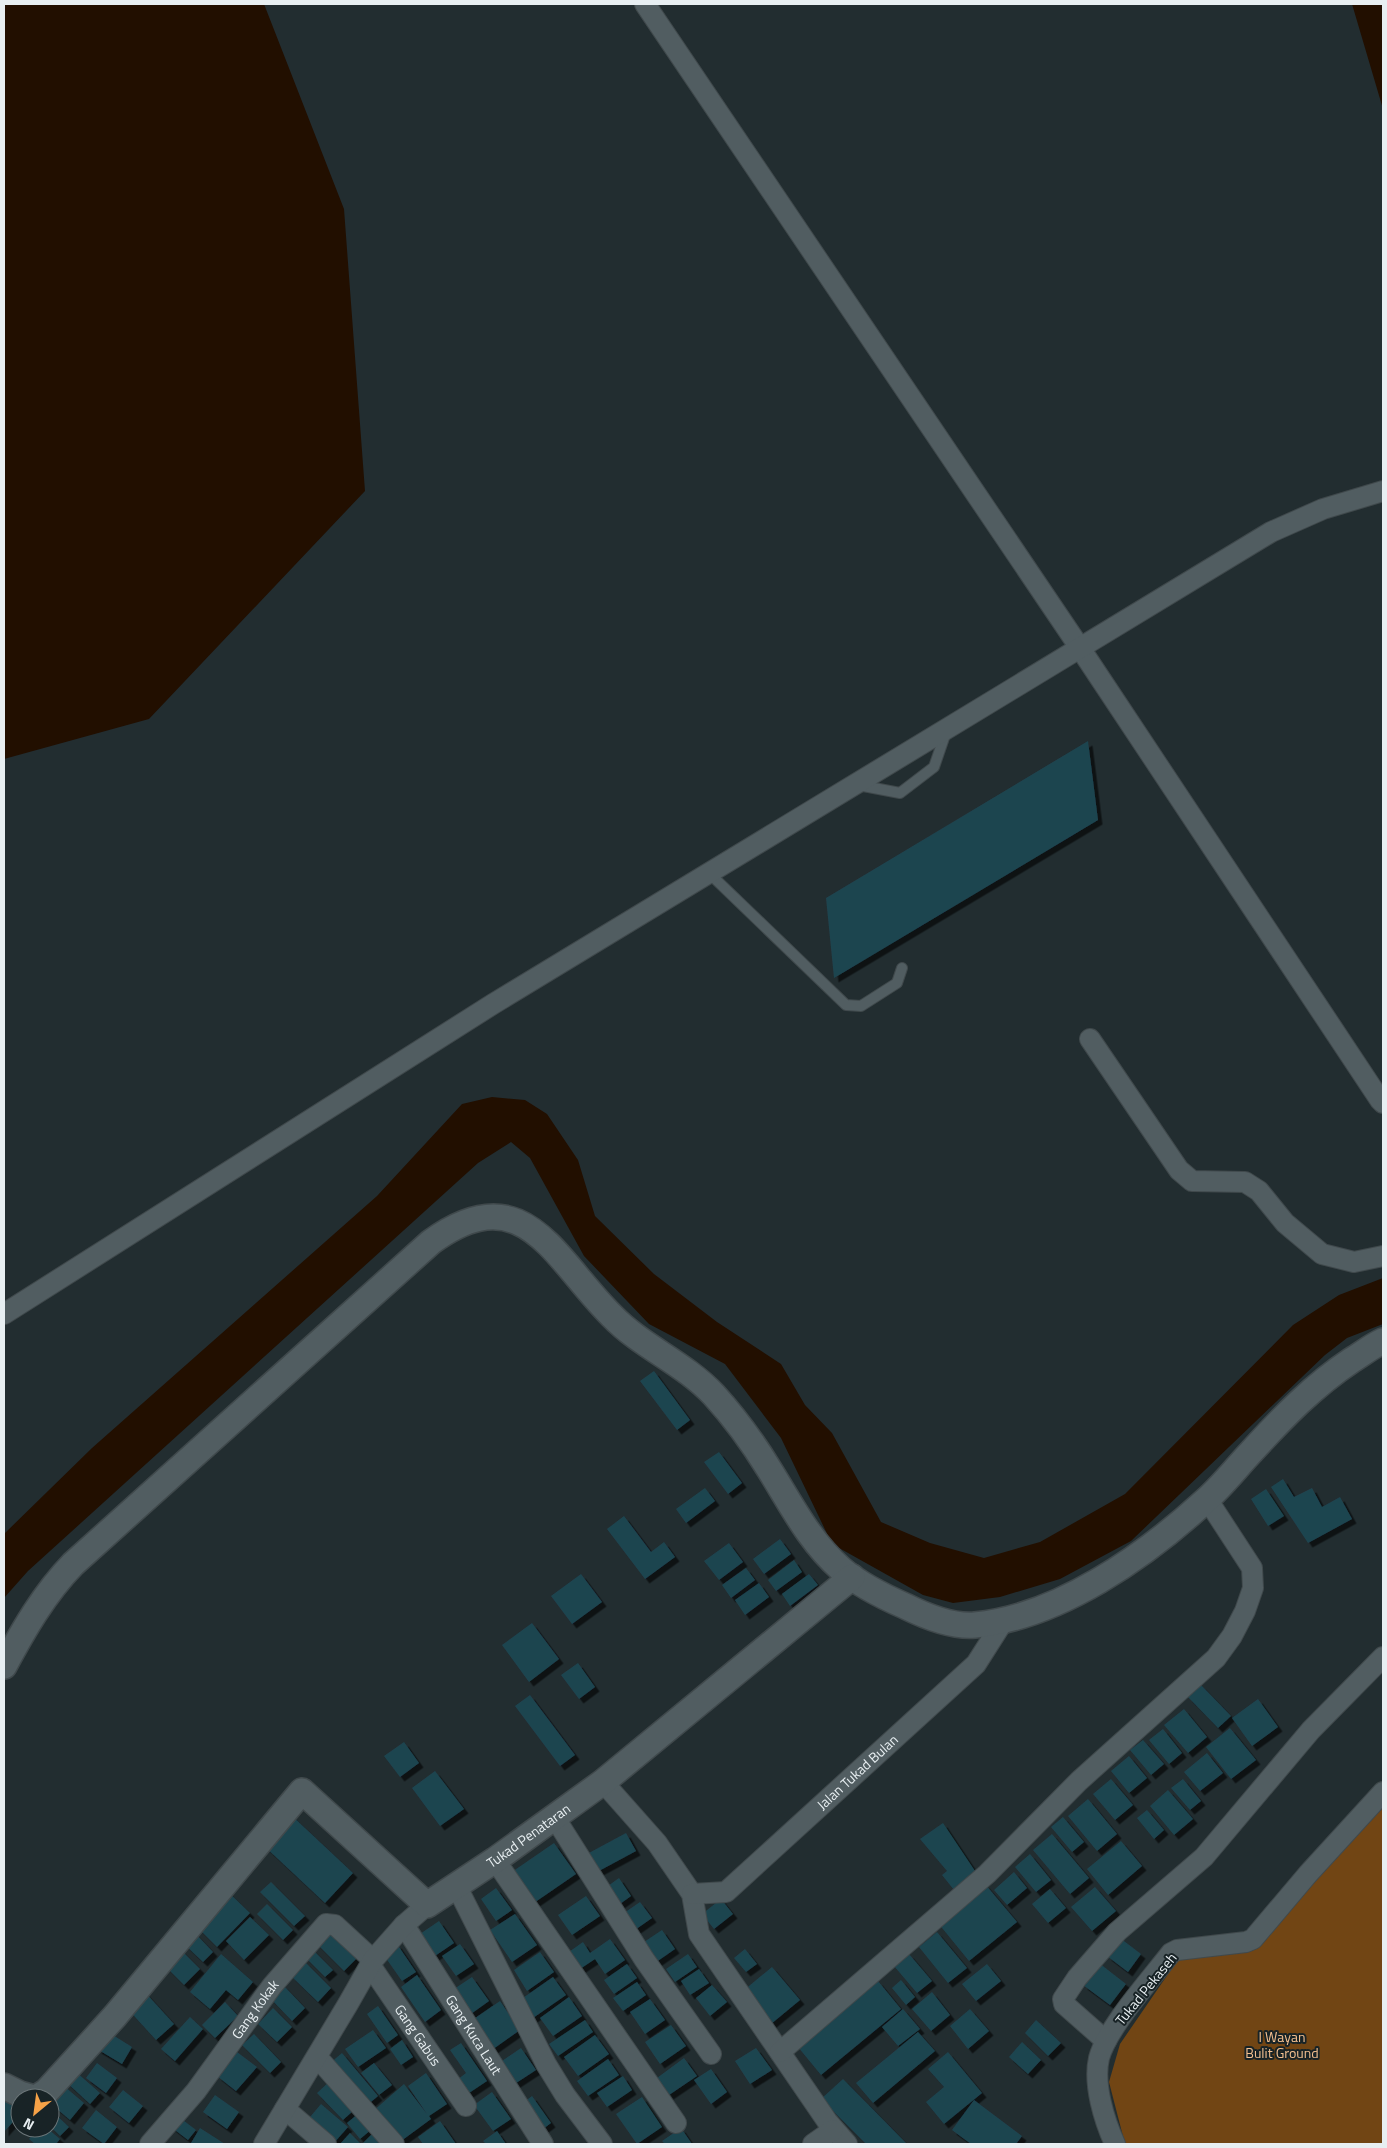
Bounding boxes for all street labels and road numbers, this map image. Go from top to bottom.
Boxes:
street label: Jalan Tukad Bulan [812,1729,902,1814]
street label: Tukad Penataran [482,1798,575,1873]
street label: Tukad Pekaseh [1110,1948,1181,2029]
street label: Gang Kokak [226,1974,283,2043]
street label: Gang Kuca Laut [441,1990,507,2079]
street label: Gang Gabus [390,2000,447,2070]

